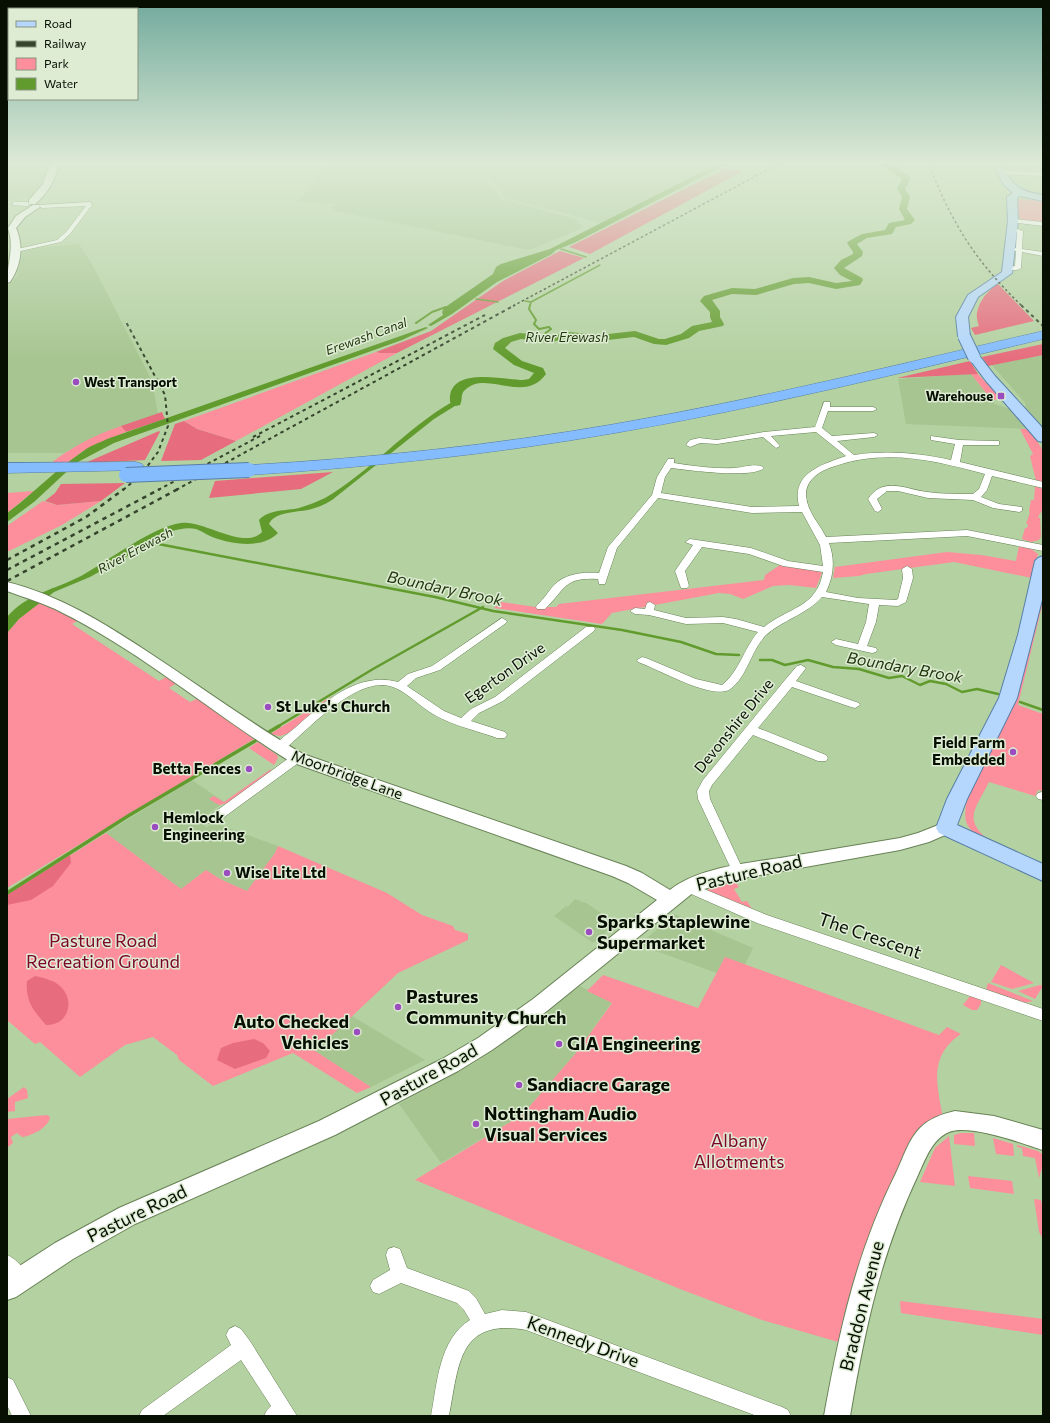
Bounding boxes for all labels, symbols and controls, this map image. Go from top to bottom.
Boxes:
legend [8,8,138,100]
text: Road [44,16,72,30]
text: Railway [44,36,86,50]
text: Park [44,56,70,70]
text: Water [44,76,78,90]
water label: Erewash Canal [323,314,410,358]
water label: River Erewash [526,329,608,345]
place label: West Transport [84,374,178,390]
marker: West Transport [71,377,81,387]
place label: Warehouse [926,388,993,404]
marker: Warehouse [996,391,1006,401]
water label: River Erewash [95,523,175,577]
water label: Boundary Brook [386,566,505,609]
street label: Egerton Drive [461,638,548,706]
water label: Boundary Brook [846,647,965,686]
street label: Devonshire Drive [690,675,777,776]
place label: St Luke's Church [276,697,390,715]
marker: St Luke's Church [263,702,273,712]
place label: Field Farm Embedded [932,733,1005,768]
street label: Moorbridge Lane [289,746,406,803]
marker: Field Farm Embedded [1008,747,1018,757]
place label: Betta Fences [153,759,241,777]
marker: Betta Fences [244,764,254,774]
place label: Hemlock Engineering [163,808,245,843]
marker: Hemlock Engineering [150,822,160,832]
street label: Pasture Road [694,849,804,895]
place label: Wise Lite Ltd [235,863,326,881]
marker: Wise Lite Ltd [222,868,232,878]
street label: The Crescent [816,907,925,963]
place label: Sparks Staplewine Supermarket [597,910,750,953]
marker: Sparks Staplewine Supermarket [584,927,594,937]
park label: Pasture Road Recreation Ground [26,929,180,972]
place label: Pastures Community Church [406,985,566,1028]
marker: Pastures Community Church [393,1002,403,1012]
place label: Auto Checked Vehicles [233,1010,349,1053]
marker: Auto Checked Vehicles [352,1027,362,1037]
place label: GIA Engineering [567,1032,700,1054]
street label: Pasture Road [376,1038,481,1110]
marker: GIA Engineering [554,1039,564,1049]
place label: Sandiacre Garage [527,1073,670,1095]
marker: Sandiacre Garage [514,1080,524,1090]
place label: Nottingham Audio Visual Services [484,1102,637,1145]
marker: Nottingham Audio Visual Services [471,1119,481,1129]
park label: Albany Allotments [694,1129,784,1172]
street label: Pasture Road [83,1180,190,1247]
street label: Braddon Avenue [834,1238,888,1373]
street label: Kennedy Drive [524,1311,642,1372]

